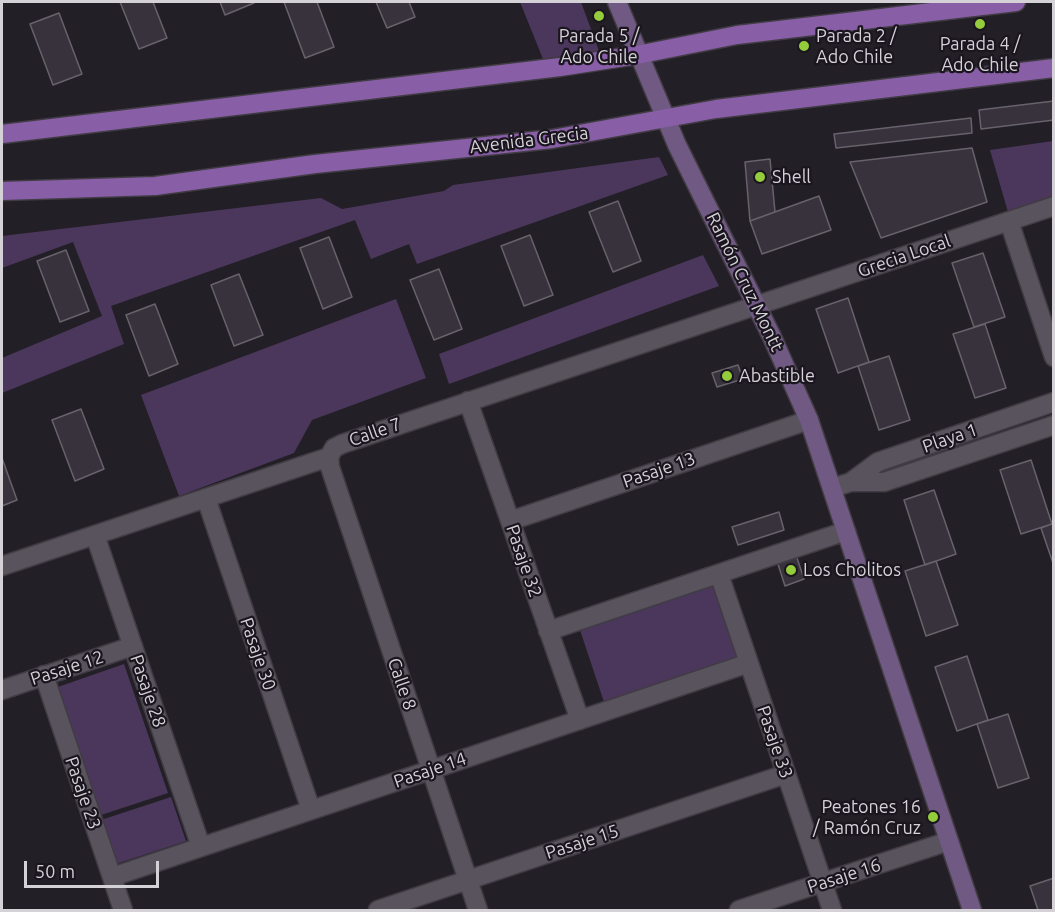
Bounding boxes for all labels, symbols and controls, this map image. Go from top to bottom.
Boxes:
marker: Parada 5 / Ado Chile [592,9,606,23]
marker: Parada 4 / Ado Chile [973,17,987,31]
place label: Parada 5 / Ado Chile [559,25,639,68]
place label: Parada 2 / Ado Chile [816,25,897,68]
place label: Parada 4 / Ado Chile [940,33,1020,76]
marker: Parada 2 / Ado Chile [797,39,811,53]
street label: Avenida Grecia [468,122,590,158]
place label: Shell [772,166,811,188]
marker: Shell [753,170,767,184]
street label: Ramón Cruz Montt [702,209,788,355]
street label: Grecia Local [855,230,953,282]
place label: Abastible [739,365,815,387]
marker: Abastible [720,369,734,383]
street label: Calle 7 [346,413,404,451]
street label: Playa 1 [920,419,980,457]
street label: Pasaje 13 [620,447,698,493]
street label: Pasaje 32 [501,522,547,600]
place label: Los Cholitos [803,559,901,581]
marker: Los Cholitos [784,563,798,577]
street label: Pasaje 30 [235,615,281,693]
street label: Pasaje 12 [28,646,106,690]
street label: Pasaje 28 [125,652,171,730]
street label: Calle 8 [383,655,421,713]
street label: Pasaje 33 [752,703,798,781]
street label: Pasaje 14 [391,747,469,793]
street label: Pasaje 23 [60,754,106,832]
place label: Peatones 16 / Ramón Cruz [813,796,921,838]
marker: Peatones 16 / Ramón Cruz [926,810,940,824]
street label: Pasaje 15 [543,820,621,864]
scale bar [27,849,162,887]
street label: Pasaje 16 [805,854,883,898]
text: 50 m [35,861,75,881]

